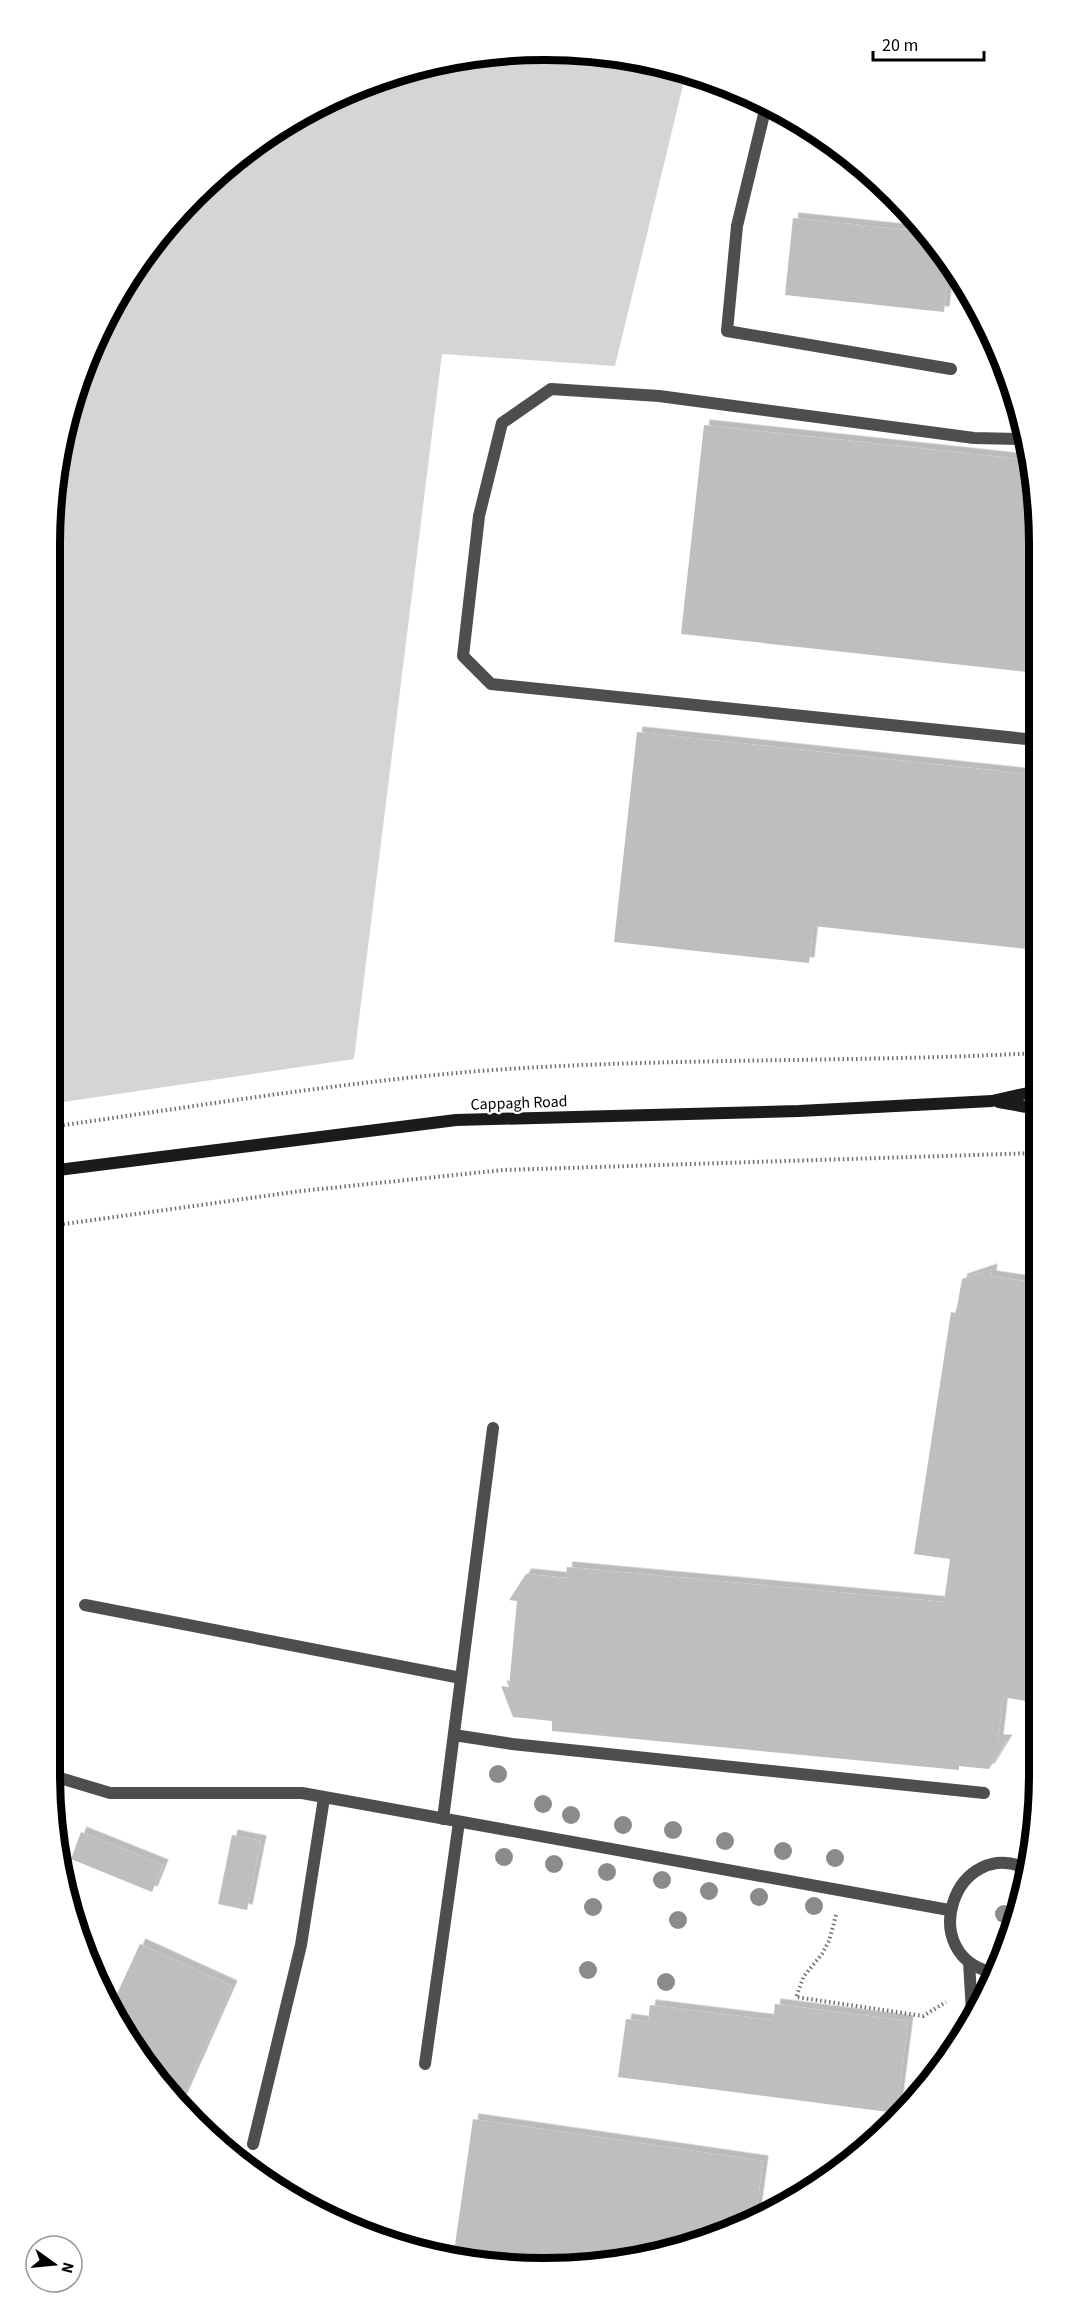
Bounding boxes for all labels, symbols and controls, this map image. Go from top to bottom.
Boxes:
scale bar [873,24,984,62]
text: 20 m [882,33,918,58]
street label: Cappagh Road [470,1090,568,1116]
north arrow [24,2234,84,2294]
text: N [56,2260,80,2276]

